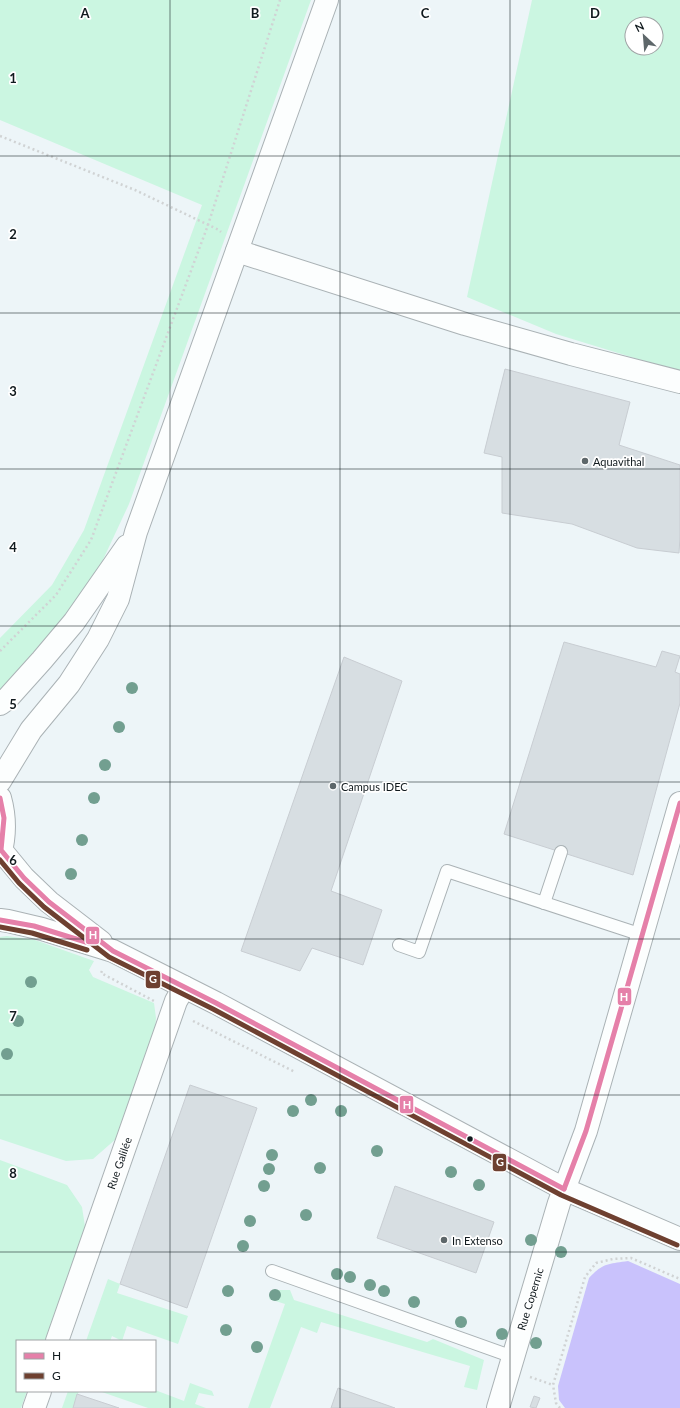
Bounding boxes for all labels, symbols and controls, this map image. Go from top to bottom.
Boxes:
text: A [79,5,90,21]
text: B [251,5,260,21]
text: C [421,5,430,21]
text: D [590,5,600,21]
north arrow [624,16,664,56]
text: N [633,19,646,34]
text: 1 [9,70,17,86]
text: 2 [9,226,17,242]
text: 3 [9,383,17,399]
place label: Aquavithal [593,455,644,468]
marker: Aquavithal [580,456,590,466]
text: 4 [9,539,17,555]
text: 5 [9,696,17,712]
place label: Campus IDEC [341,780,408,793]
marker: Campus IDEC [328,781,338,791]
text: 6 [9,852,17,868]
line badge: H [85,926,100,945]
text: H [89,928,97,941]
line badge: G [145,970,161,989]
text: G [149,972,157,985]
line badge: H [617,987,632,1006]
text: H [620,990,628,1003]
text: 7 [9,1008,17,1024]
line badge: H [399,1095,414,1114]
text: H [403,1098,411,1111]
unlabelled marker [465,1134,475,1144]
street label: Rue Galilée [104,1135,134,1191]
line badge: G [492,1153,507,1172]
text: G [496,1155,504,1168]
text: 8 [9,1165,17,1181]
place label: In Extenso [452,1234,503,1247]
marker: In Extenso [439,1235,449,1245]
street label: Rue Copernic [514,1266,546,1332]
legend [16,1340,156,1392]
text: H [52,1348,61,1363]
text: G [52,1368,61,1383]

